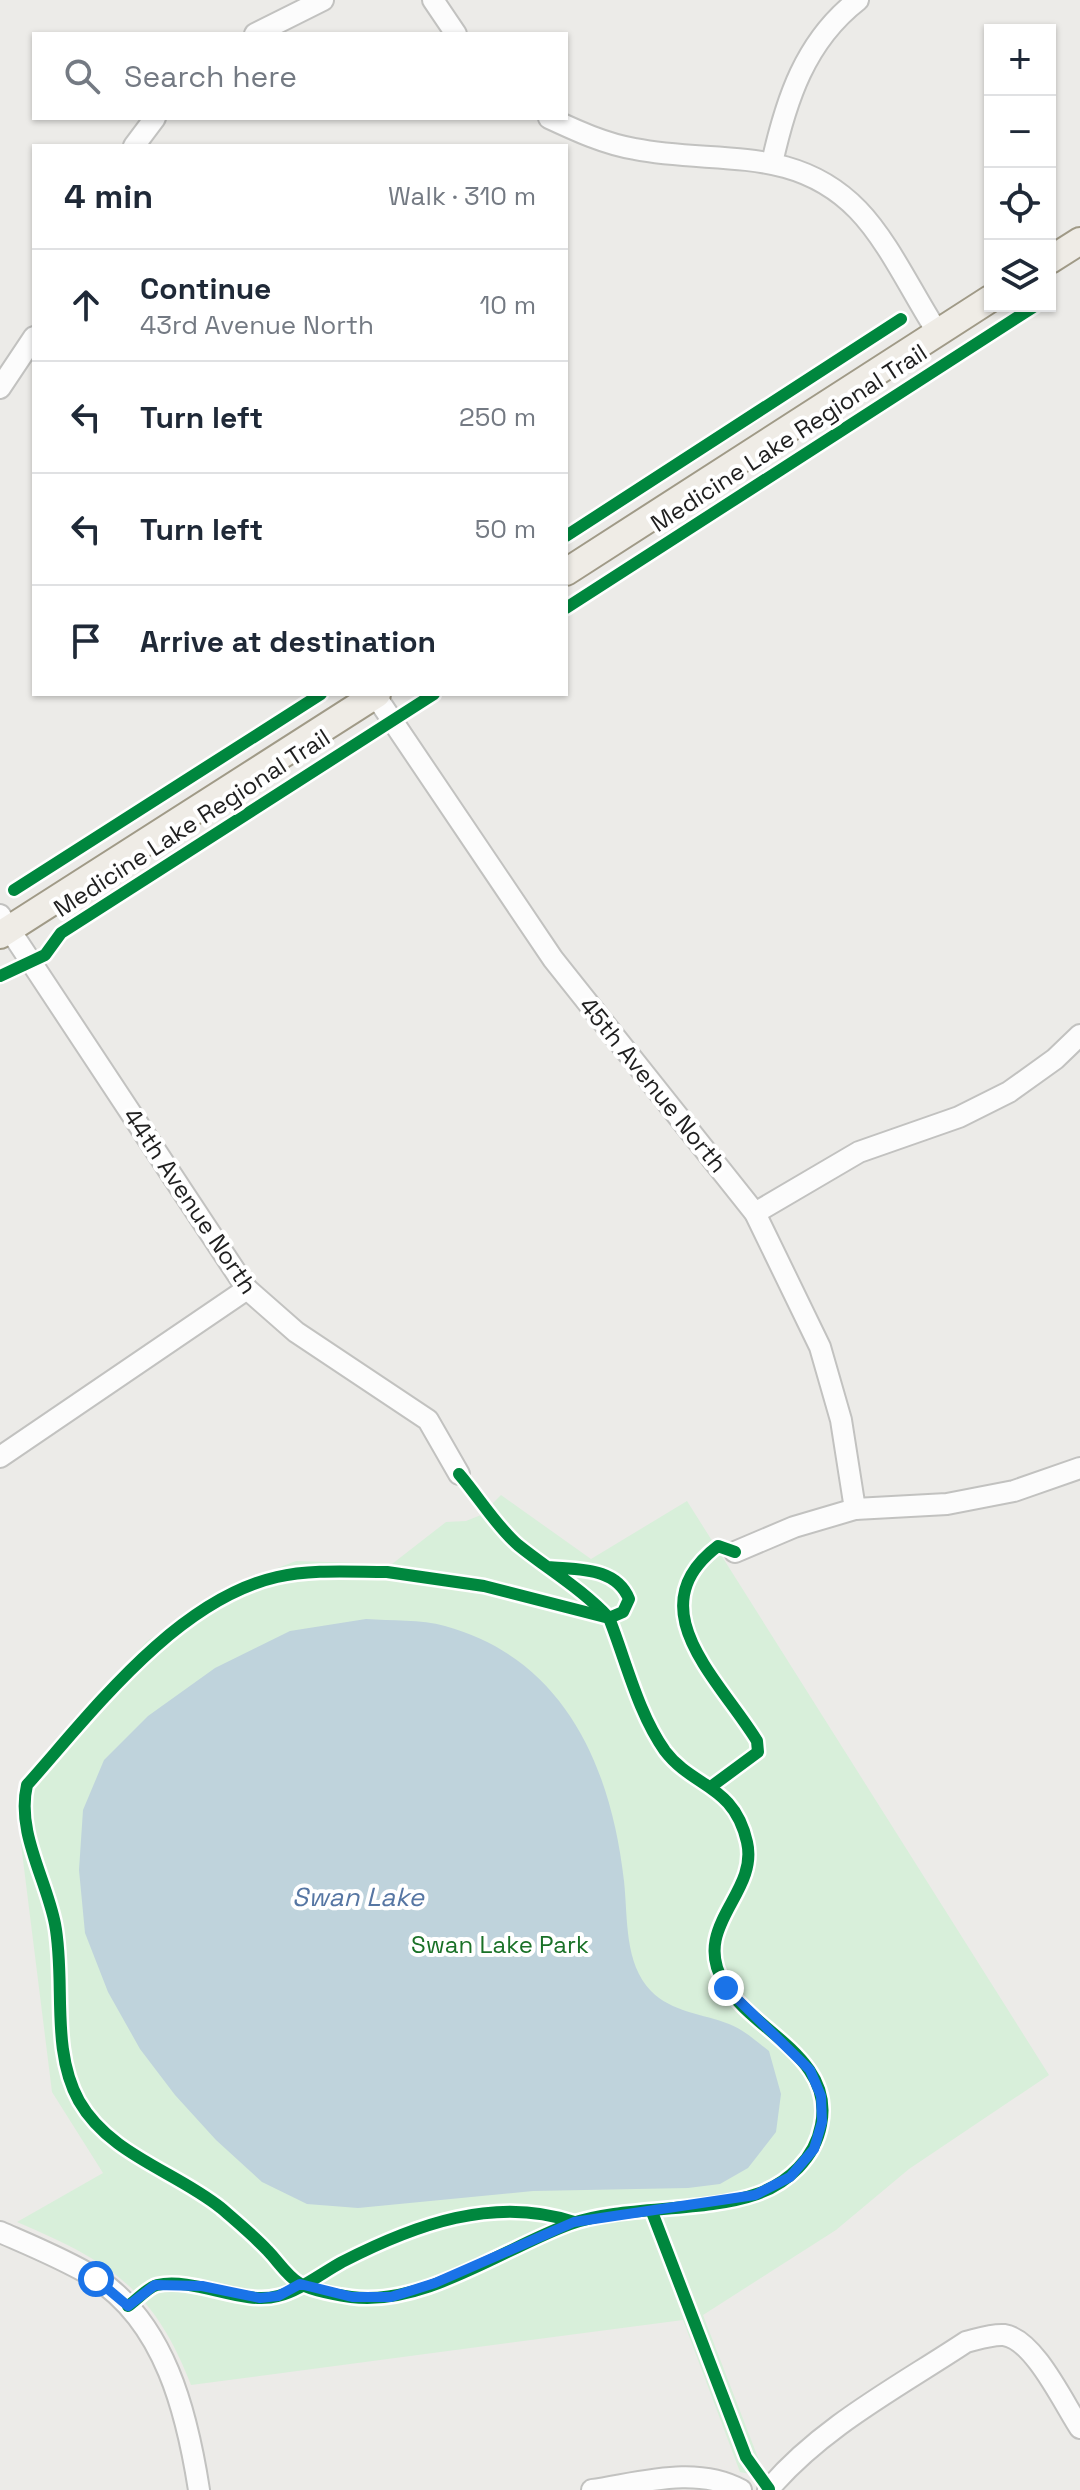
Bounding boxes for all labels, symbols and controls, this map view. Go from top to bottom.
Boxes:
map controls [984,24,1056,312]
button: + [984,24,1056,96]
search box [32,32,568,120]
icon: search [60,54,104,98]
text: Search here [124,57,297,96]
button: − [984,96,1056,168]
button: locate [984,168,1056,240]
text: 4 min [64,175,153,218]
text: Walk · 310 m [388,179,536,213]
button: layers [984,240,1056,312]
text: Continue [140,269,271,308]
icon: ahead [64,283,108,327]
text: 10 m [479,288,536,322]
text: 43rd Avenue North [140,308,374,342]
street label: Medicine Lake Regional Trail [645,337,933,539]
icon: left [64,395,108,439]
text: Turn left [140,398,263,437]
text: 250 m [459,400,536,434]
icon: left [64,507,108,551]
text: Turn left [140,510,263,549]
text: 50 m [475,512,536,546]
icon: arrive [64,619,108,663]
text: Arrive at destination [140,622,436,661]
street label: Medicine Lake Regional Trail [48,722,336,924]
street label: 45th Avenue North [573,990,734,1179]
street label: 44th Avenue North [117,1102,264,1300]
water label: Swan Lake [292,1880,426,1914]
park label: Swan Lake Park [411,1929,589,1960]
route end [708,1970,744,2006]
route start [78,2261,114,2297]

